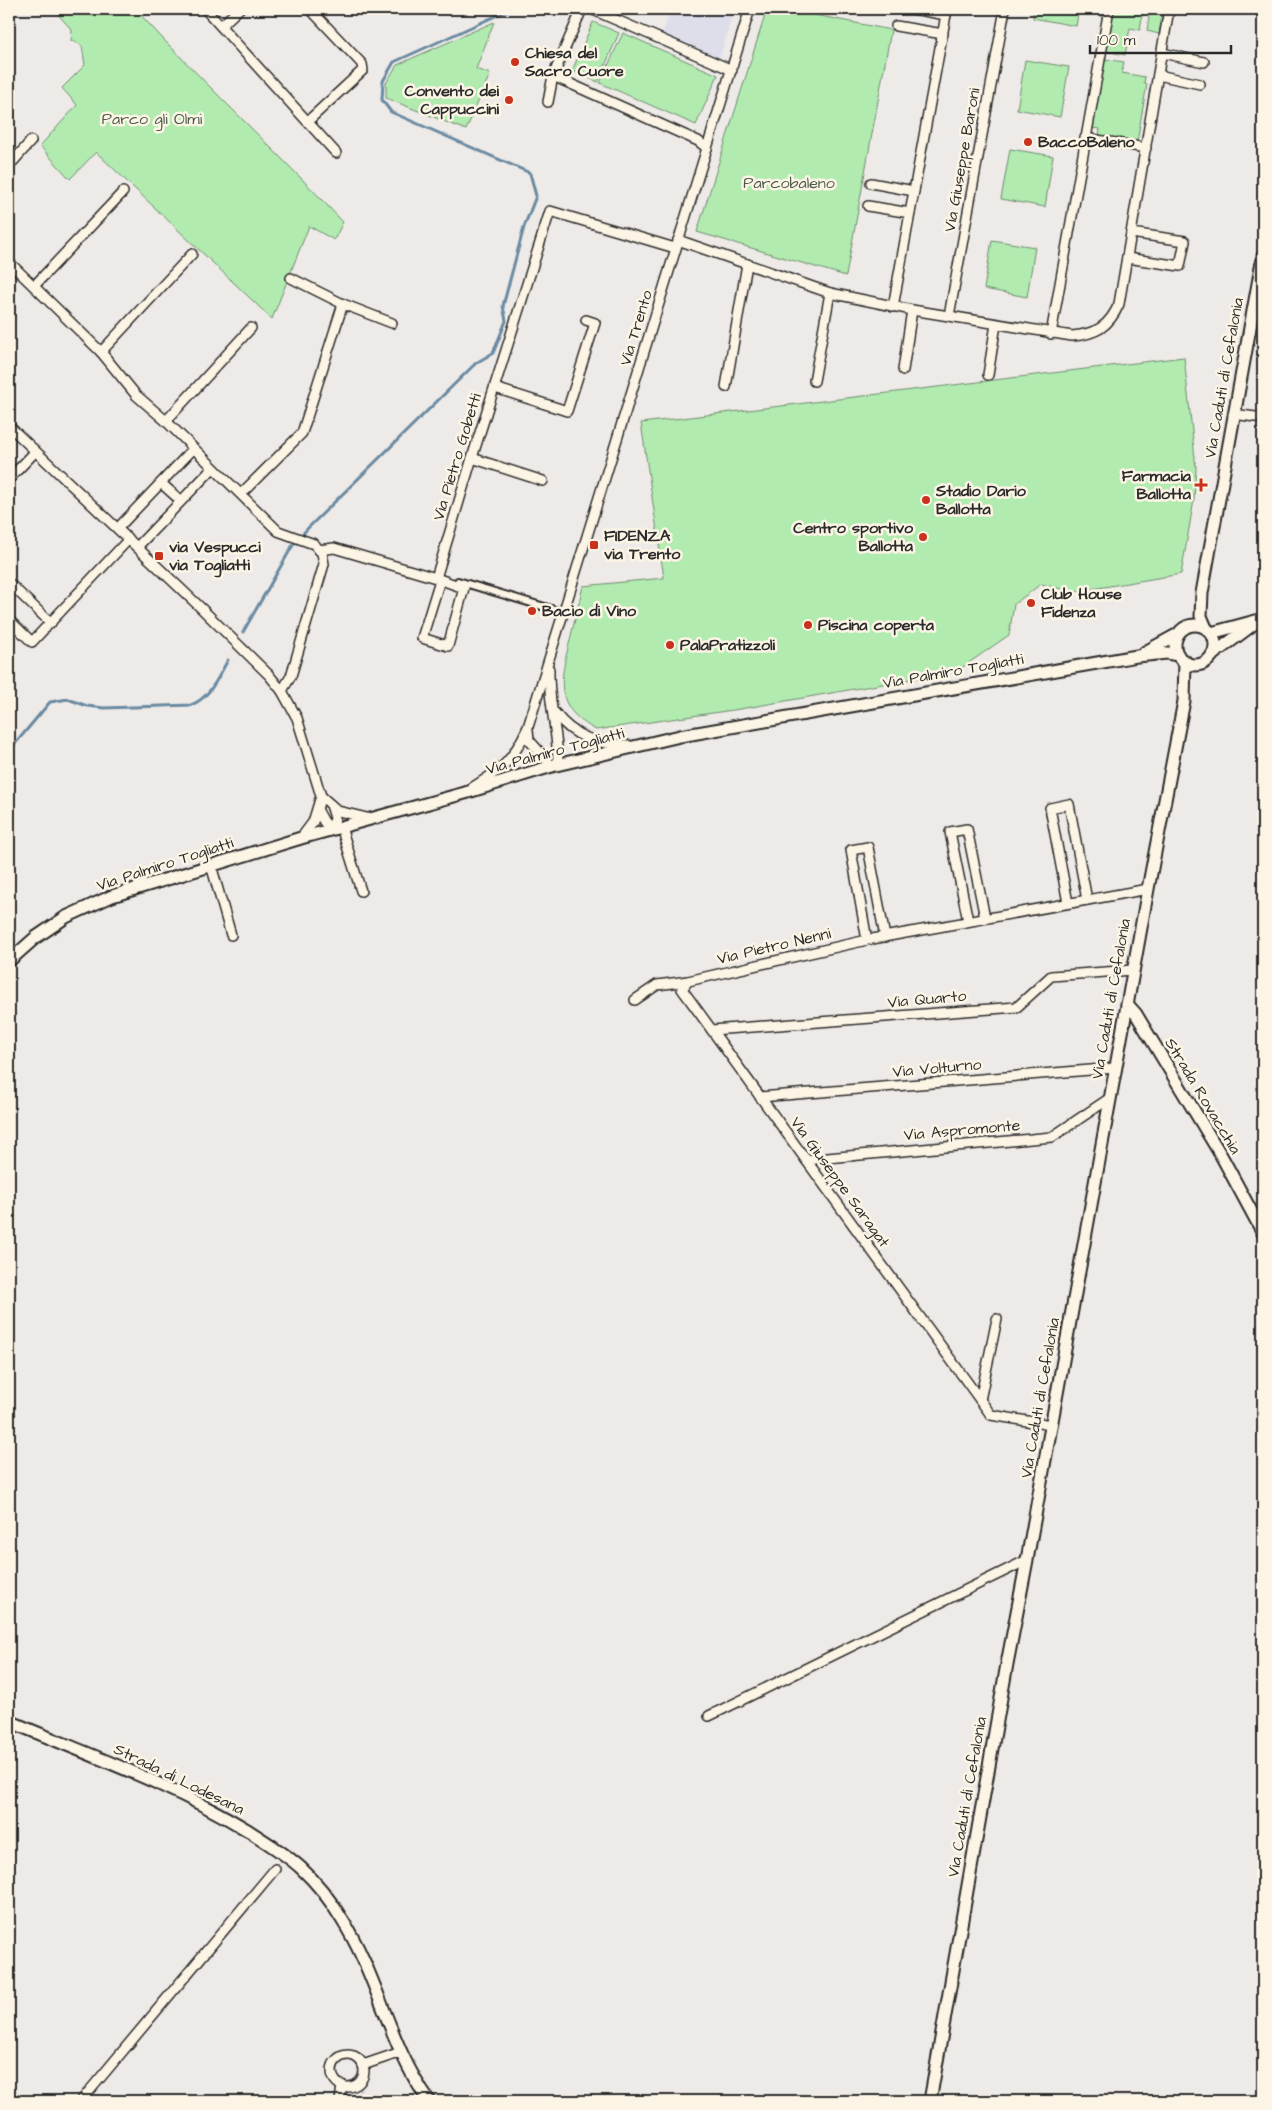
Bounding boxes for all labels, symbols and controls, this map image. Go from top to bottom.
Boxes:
scale bar [1090,22,1231,54]
text: 100 m [1097,30,1136,51]
place label: Chiesa del Sacro Cuore [524,42,624,82]
marker: Chiesa del Sacro Cuore [509,56,521,68]
place label: Convento dei Cappuccini [405,80,500,120]
street label: Via Giuseppe Baroni [938,86,986,234]
marker: Convento dei Cappuccini [503,94,515,106]
park label: Parco gli Olmi [102,108,203,131]
place label: BaccoBaleno [1038,131,1135,153]
marker: BaccoBaleno [1022,136,1034,148]
park label: Parcobaleno [743,172,835,194]
street label: Via Trento [614,288,658,368]
street label: Via Caduti di Cefalonia [1199,296,1249,460]
street label: Via Pietro Gobetti [427,390,487,523]
place label: Farmacia Ballotta [1122,465,1192,505]
marker: Farmacia Ballotta [1195,479,1207,491]
place label: Stadio Dario Ballotta [935,480,1027,520]
marker: Stadio Dario Ballotta [920,494,932,506]
place label: Centro sportivo Ballotta [793,517,914,557]
place label: FIDENZA via Trento [604,525,681,565]
marker: Centro sportivo Ballotta [917,531,929,543]
place label: via Vespucci via Togliatti [169,536,261,578]
marker: FIDENZA via Trento [588,539,600,551]
marker: via Vespucci via Togliatti [153,550,165,562]
place label: Club House Fidenza [1041,583,1122,623]
marker: Club House Fidenza [1025,597,1037,609]
place label: Bacio di Vino [542,600,637,622]
marker: Bacio di Vino [526,605,538,617]
place label: Piscina coperta [818,614,935,636]
marker: Piscina coperta [802,619,814,631]
place label: PalaPratizzoli [680,634,775,656]
marker: PalaPratizzoli [664,639,676,651]
street label: Via Palmiro Togliatti [881,648,1026,695]
street label: Via Palmiro Togliatti [483,722,628,781]
street label: Via Palmiro Togliatti [94,831,237,897]
street label: Via Caduti di Cefalonia [1086,917,1136,1081]
street label: Via Pietro Nenni [715,922,834,970]
street label: Via Quarto [887,985,967,1013]
street label: Strada Rovacchia [1160,1034,1246,1158]
street label: Via Volturno [892,1053,982,1083]
street label: Via Giuseppe Saragat [784,1112,895,1253]
street label: Via Aspromonte [903,1114,1021,1146]
street label: Via Caduti di Cefalonia [1015,1316,1065,1480]
street label: Via Caduti di Cefalonia [942,1715,992,1879]
street label: Strada di Lodesana [110,1738,248,1820]

